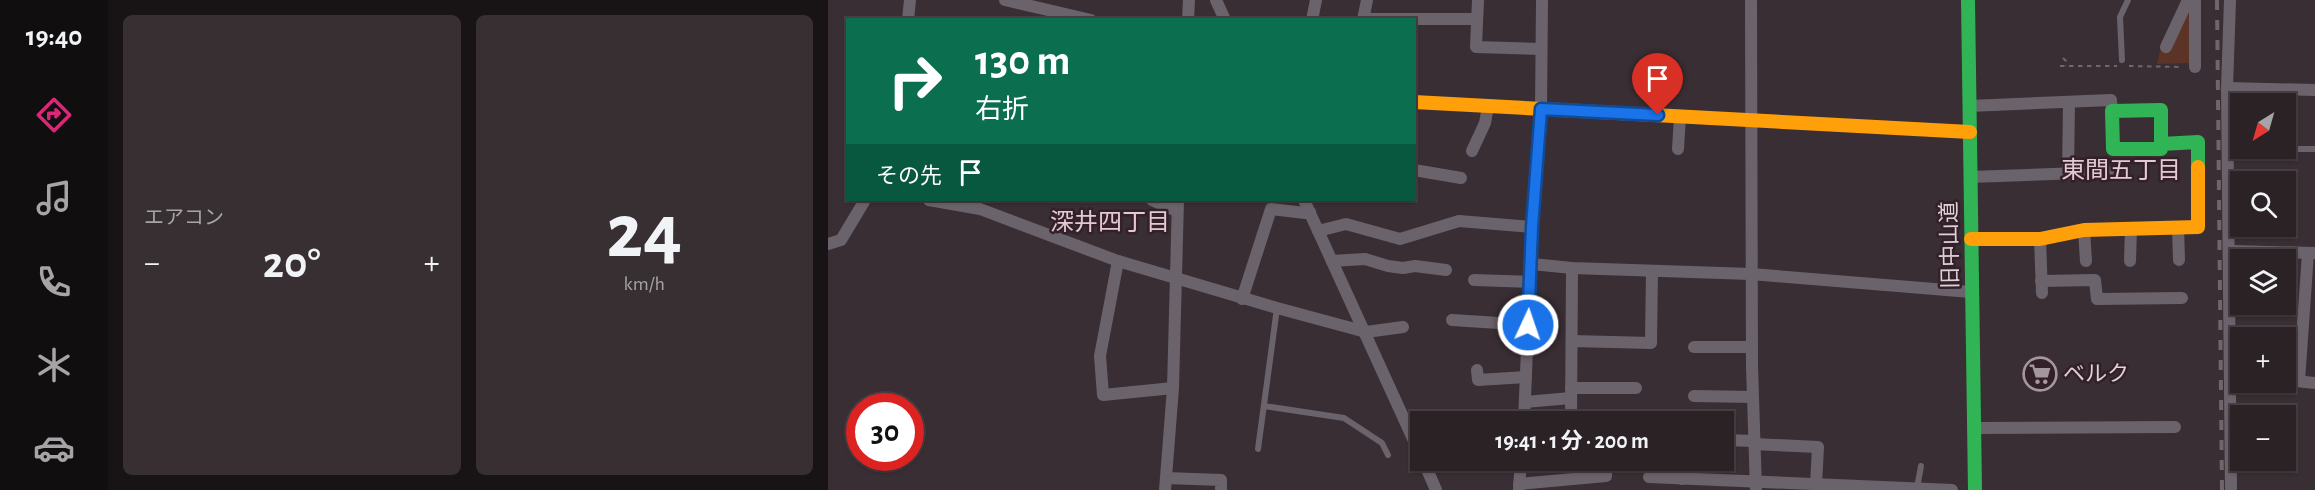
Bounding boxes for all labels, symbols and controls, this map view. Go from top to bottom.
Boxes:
text: 19:40 [26,23,82,50]
text: 130 m [975,40,1070,82]
icon: right [876,42,954,120]
pin [1632,53,1683,115]
icon: arrive [1641,62,1674,95]
north arrow [2230,93,2296,159]
map controls [2230,93,2296,471]
icon: directions [33,94,75,136]
text: 右折 [975,96,1029,123]
icon: arrive [954,156,987,189]
district label: 東間五丁目 [2061,157,2181,183]
text: その先 [876,165,942,187]
button: search [2230,171,2296,237]
icon: music [33,177,75,219]
text: 24 [606,194,682,272]
street label: 旧中山道 [1937,201,1962,289]
text: エアコン [144,208,224,228]
district label: 深井四丁目 [1050,210,1170,235]
text: 20° [263,241,321,286]
text: − [144,247,160,280]
text: + [424,247,439,280]
button: layers [2230,249,2296,315]
icon: phone [33,261,75,303]
text: km/h [624,274,665,294]
position arrow [1496,293,1560,357]
button: + [2230,327,2296,393]
icon: climate [33,344,75,386]
supermarket icon: ベルク [2022,356,2058,392]
place label: ベルク [2063,363,2129,385]
speed limit sign: 30 [846,393,924,471]
button: − [2230,405,2296,471]
icon: car [33,427,75,469]
text: 19:41 · 1 分 · 200 m [1495,430,1649,452]

